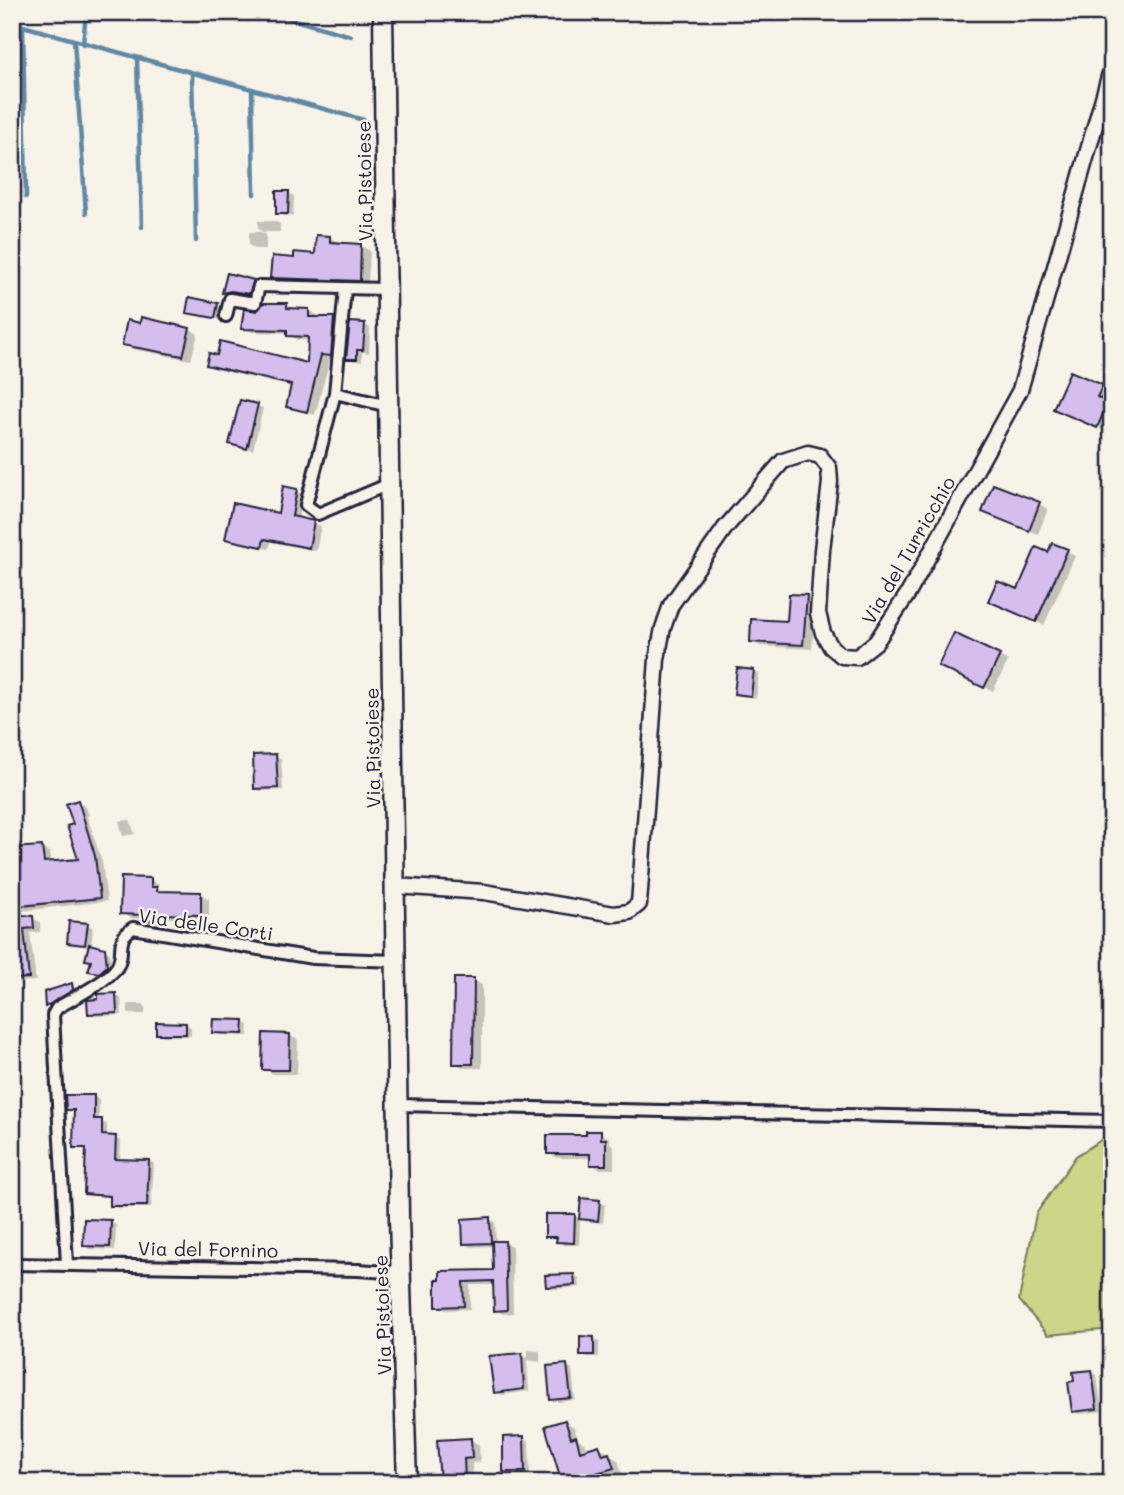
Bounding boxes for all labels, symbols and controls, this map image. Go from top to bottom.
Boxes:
street label: Via Pistoiese [350,120,378,242]
street label: Via del Turricchio [856,472,960,628]
street label: Via Pistoiese [358,687,386,809]
street label: Via delle Corti [137,902,275,946]
street label: Via del Fornino [138,1235,278,1263]
street label: Via Pistoiese [367,1254,397,1376]

